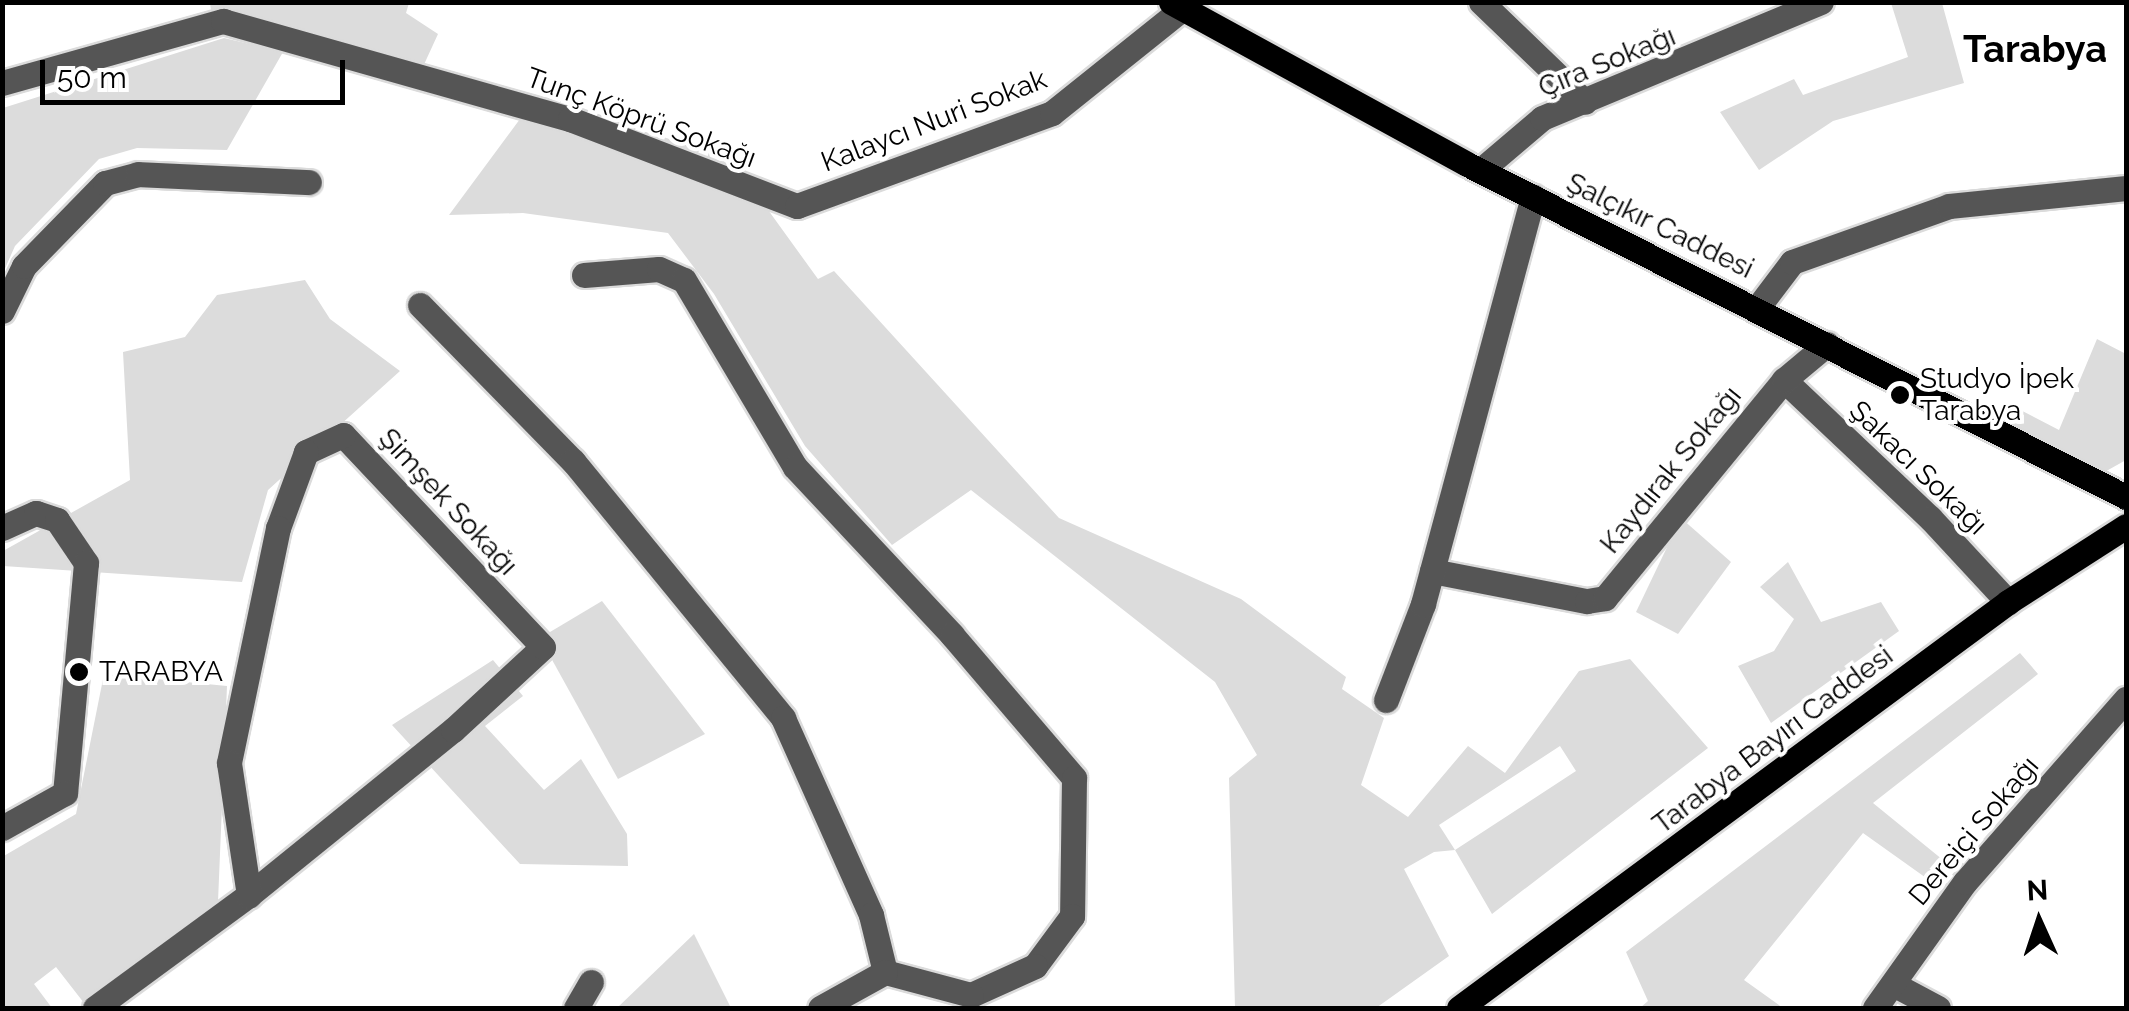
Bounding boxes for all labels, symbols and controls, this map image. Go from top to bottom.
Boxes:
street label: Çıra Sokağı [1534,19,1680,105]
district label: Tarabya [1963,26,2107,72]
scale bar [45,40,350,102]
text: 50 m [57,60,127,95]
street label: Tunç Köprü Sokağı [522,61,760,175]
street label: Kalaycı Nuri Sokak [816,63,1052,179]
street label: Şalçıkır Caddesi [1561,166,1759,286]
place label: Studyo İpek Tarabya [1920,362,2074,428]
street label: Kaydırak Sokağı [1593,380,1749,560]
marker: Studyo İpek Tarabya [1889,384,1911,406]
street label: Şakacı Sokağı [1842,394,1994,542]
street label: Şimşek Sokağı [372,422,524,582]
street label: Tarabya Bayırı Caddesi [1646,639,1900,841]
place label: TARABYA [99,655,223,689]
marker: TARABYA [68,661,90,683]
street label: Dereiçi Sokağı [1902,750,2046,912]
north arrow [1989,871,2089,971]
text: N [2026,874,2049,908]

